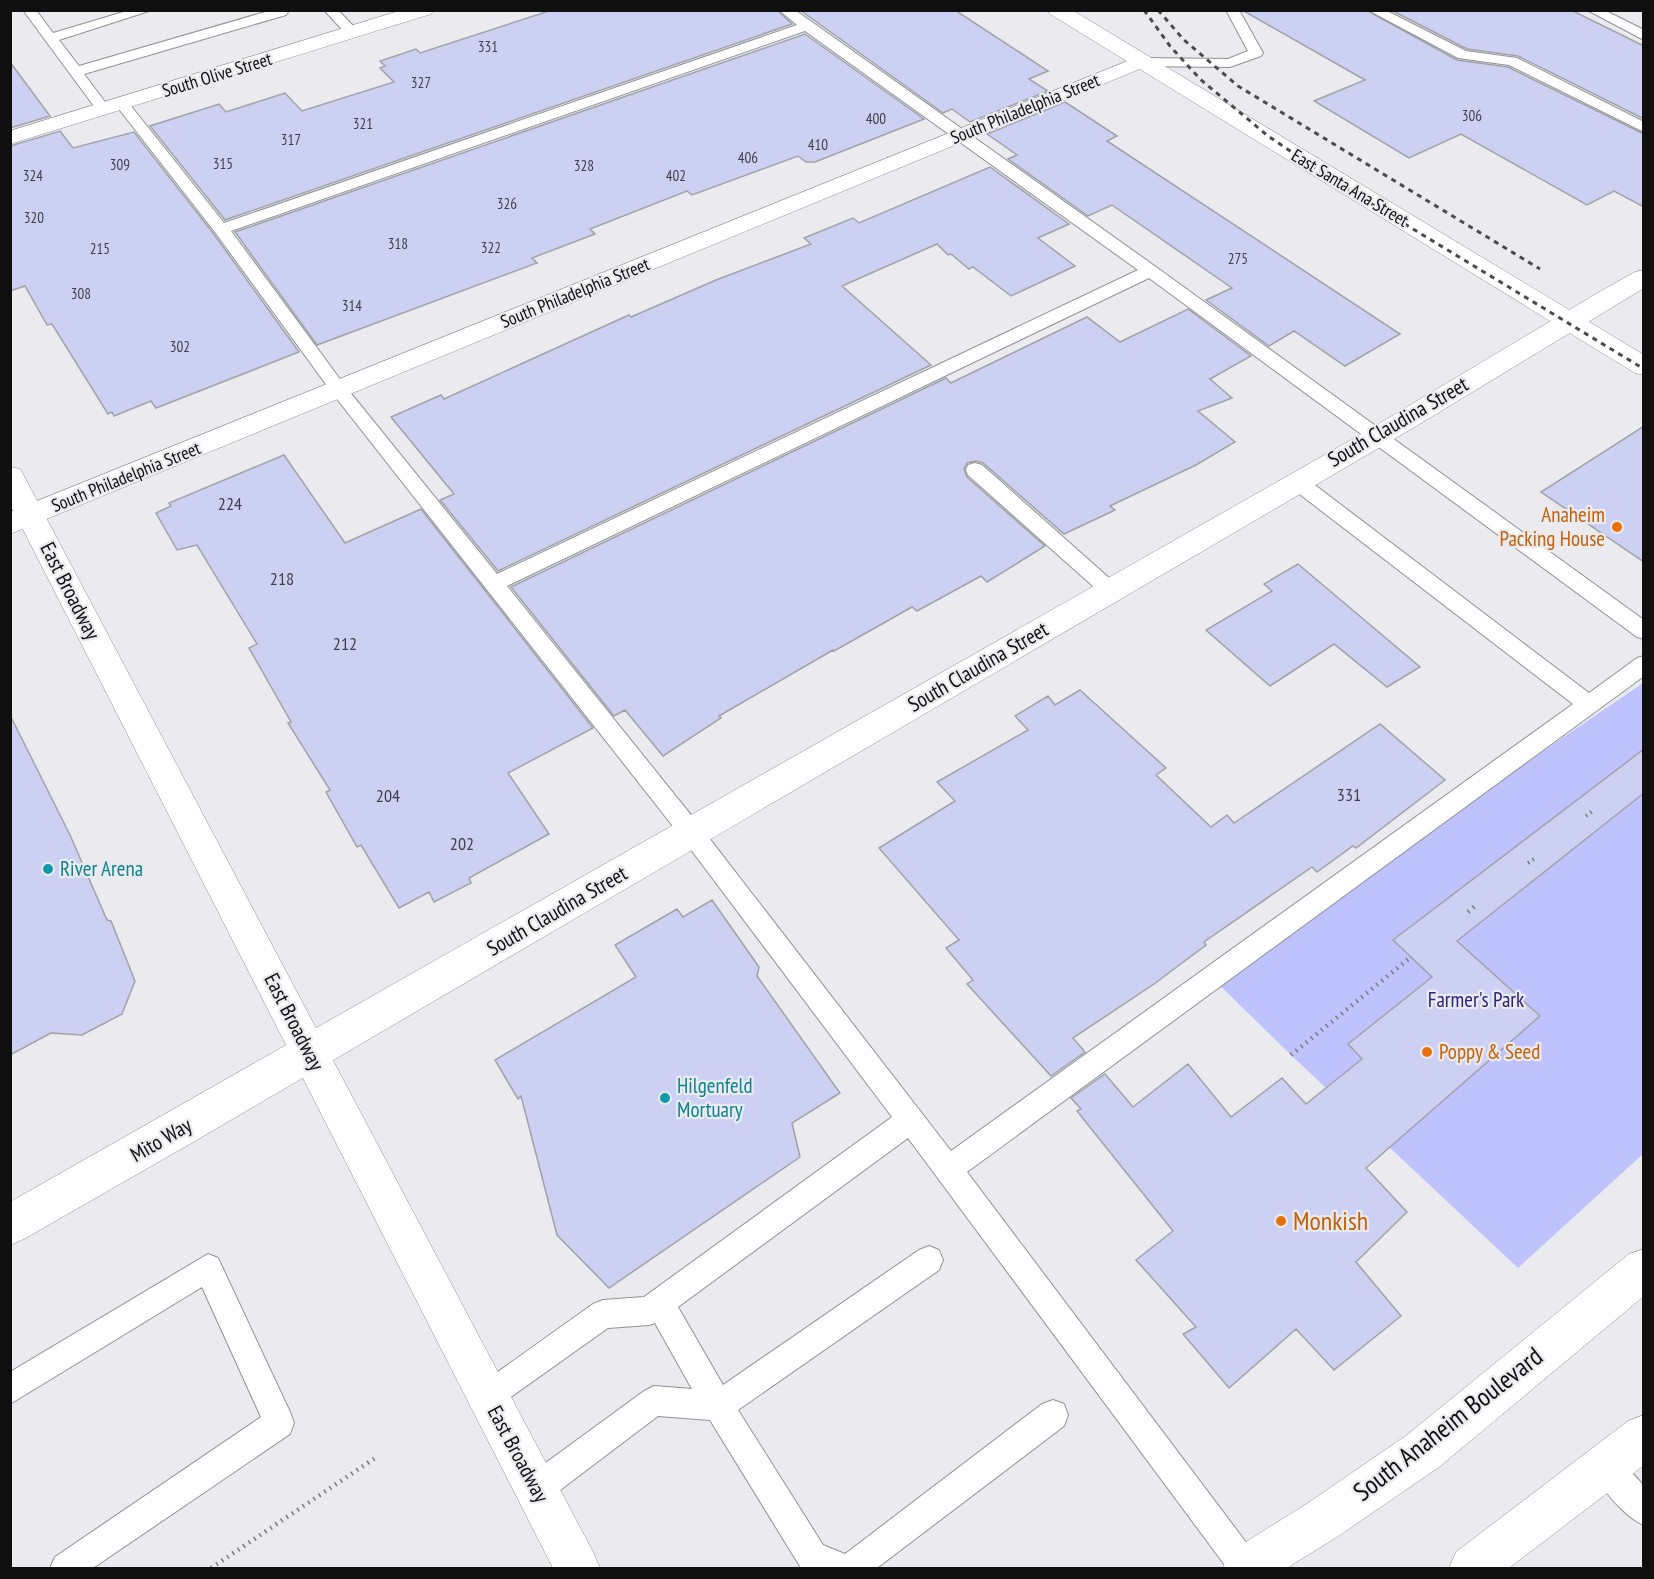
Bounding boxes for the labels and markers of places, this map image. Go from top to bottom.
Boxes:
place label: Anaheim Packing House [1500,501,1605,552]
marker: Anaheim Packing House [1610,520,1624,534]
place label: River Arena [60,855,143,882]
marker: River Arena [41,862,55,876]
place label: Poppy & Seed [1439,1038,1540,1065]
marker: Poppy & Seed [1420,1045,1434,1059]
place label: Hilgenfeld Mortuary [677,1072,753,1123]
marker: Hilgenfeld Mortuary [658,1091,672,1105]
place label: Monkish [1293,1204,1368,1237]
marker: Monkish [1274,1214,1288,1228]

